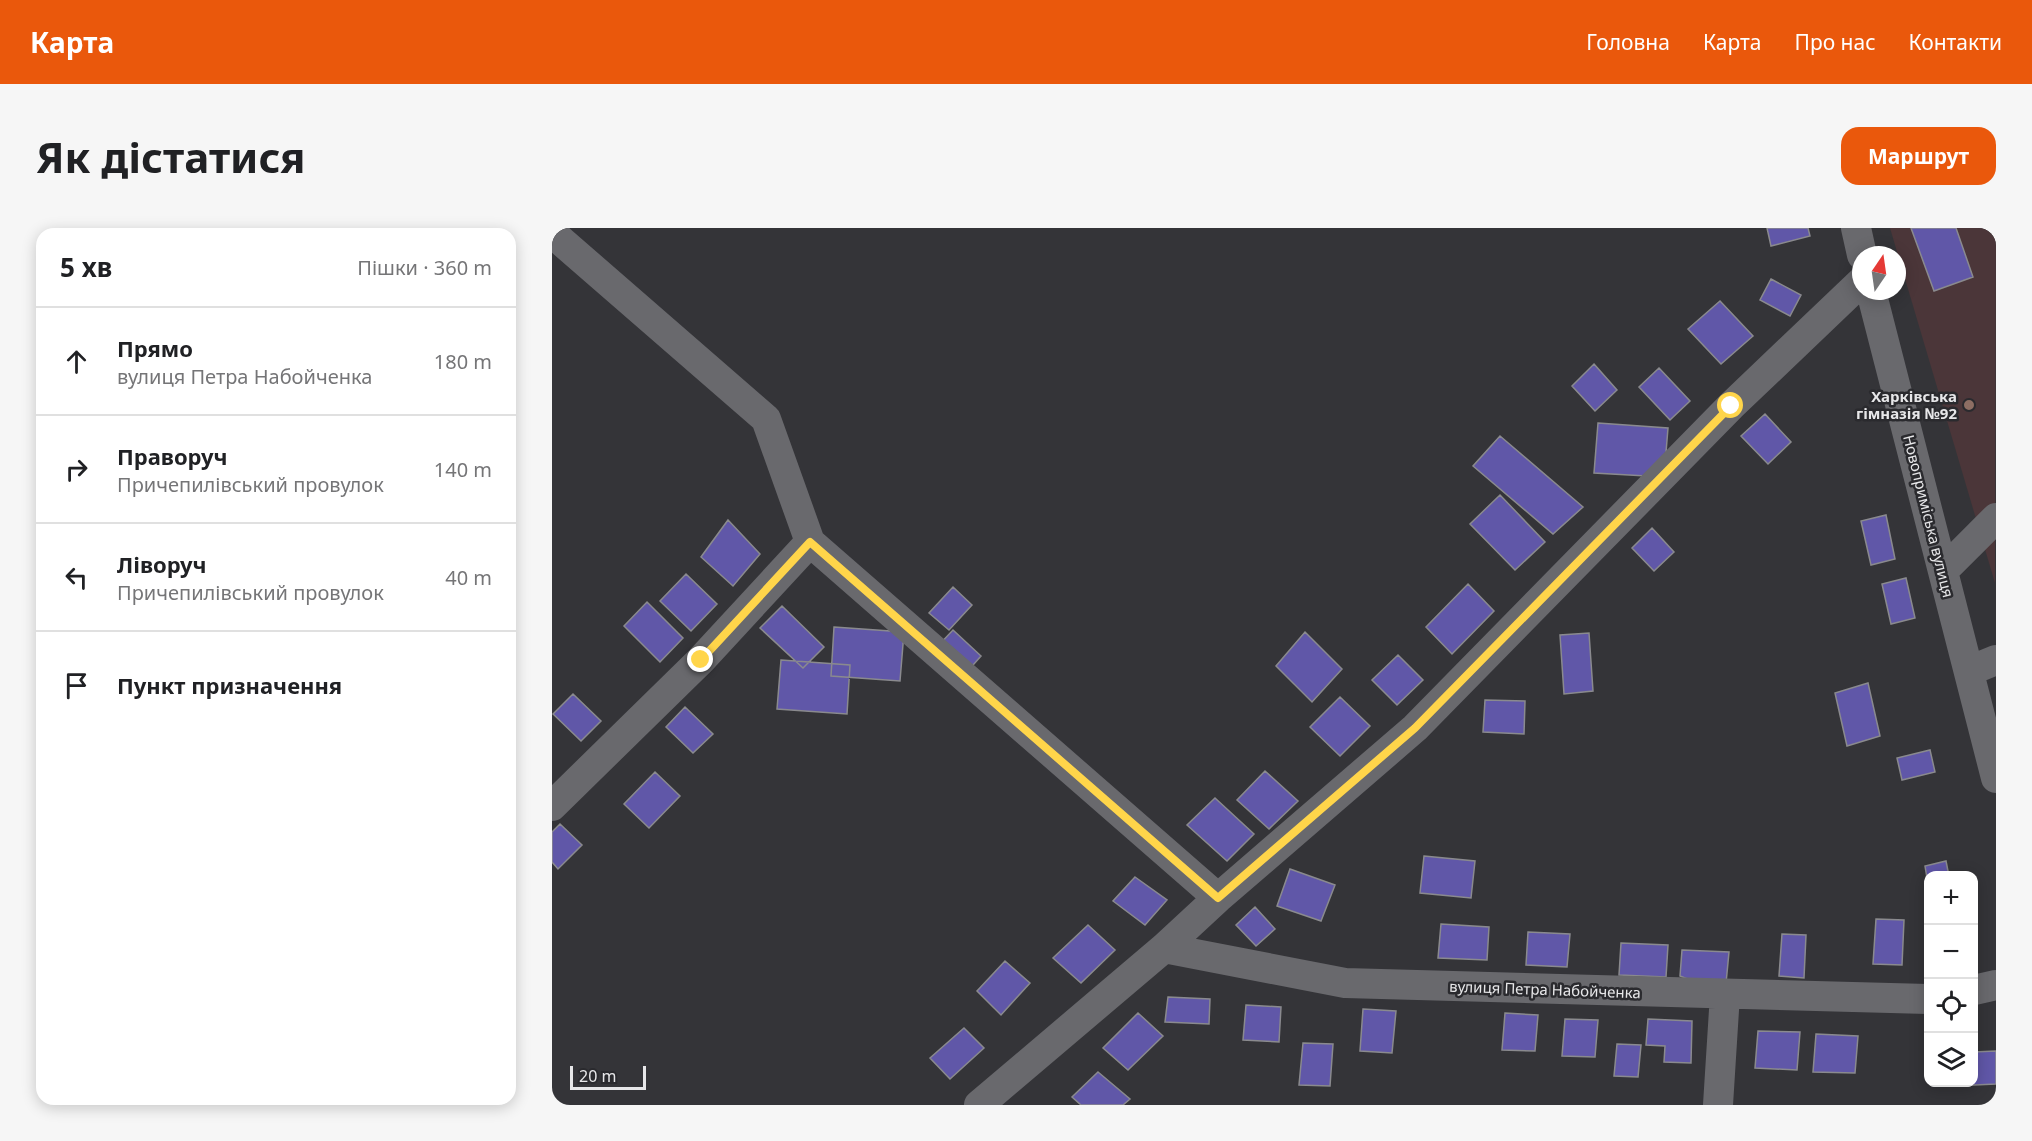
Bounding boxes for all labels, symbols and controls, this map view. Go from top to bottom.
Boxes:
text: Карта [30,23,114,61]
text: Головна [1586,28,1670,56]
text: Карта [1703,28,1761,56]
text: Про нас [1794,28,1876,56]
text: Контакти [1909,28,2002,56]
button: Маршрут [1841,127,1996,185]
text: Як дістатися [36,128,305,185]
north arrow [1852,246,1906,300]
text: 5 хв [60,249,112,285]
text: Пішки · 360 m [357,254,492,281]
text: Прямо [117,333,193,363]
icon: ahead [60,345,93,378]
text: 180 m [434,348,492,375]
text: вулиця Петра Набойченка [117,363,372,390]
place label: Харківська гімназія №92 [1856,386,1957,423]
route start [1717,392,1743,418]
marker: Харківська гімназія №92 [1962,398,1976,412]
street label: Новоприміська вулиця [1899,433,1959,599]
text: Праворуч [117,441,228,471]
icon: right [60,453,93,486]
text: 140 m [434,456,492,483]
text: Причепилівський провулок [117,471,384,498]
text: Ліворуч [117,549,207,579]
icon: left [60,561,93,594]
text: 40 m [445,564,492,591]
text: Причепилівський провулок [117,579,384,606]
route end [687,646,713,672]
icon: arrive [60,669,93,702]
text: Пункт призначення [117,670,342,700]
map controls [1924,871,1978,1087]
button: + [1924,871,1978,925]
button: − [1924,925,1978,979]
street label: вулиця Петра Набойченка [1449,976,1641,1002]
button: locate [1924,979,1978,1033]
button: layers [1924,1033,1978,1087]
scale bar [570,1063,646,1090]
text: 20 m [579,1065,616,1087]

